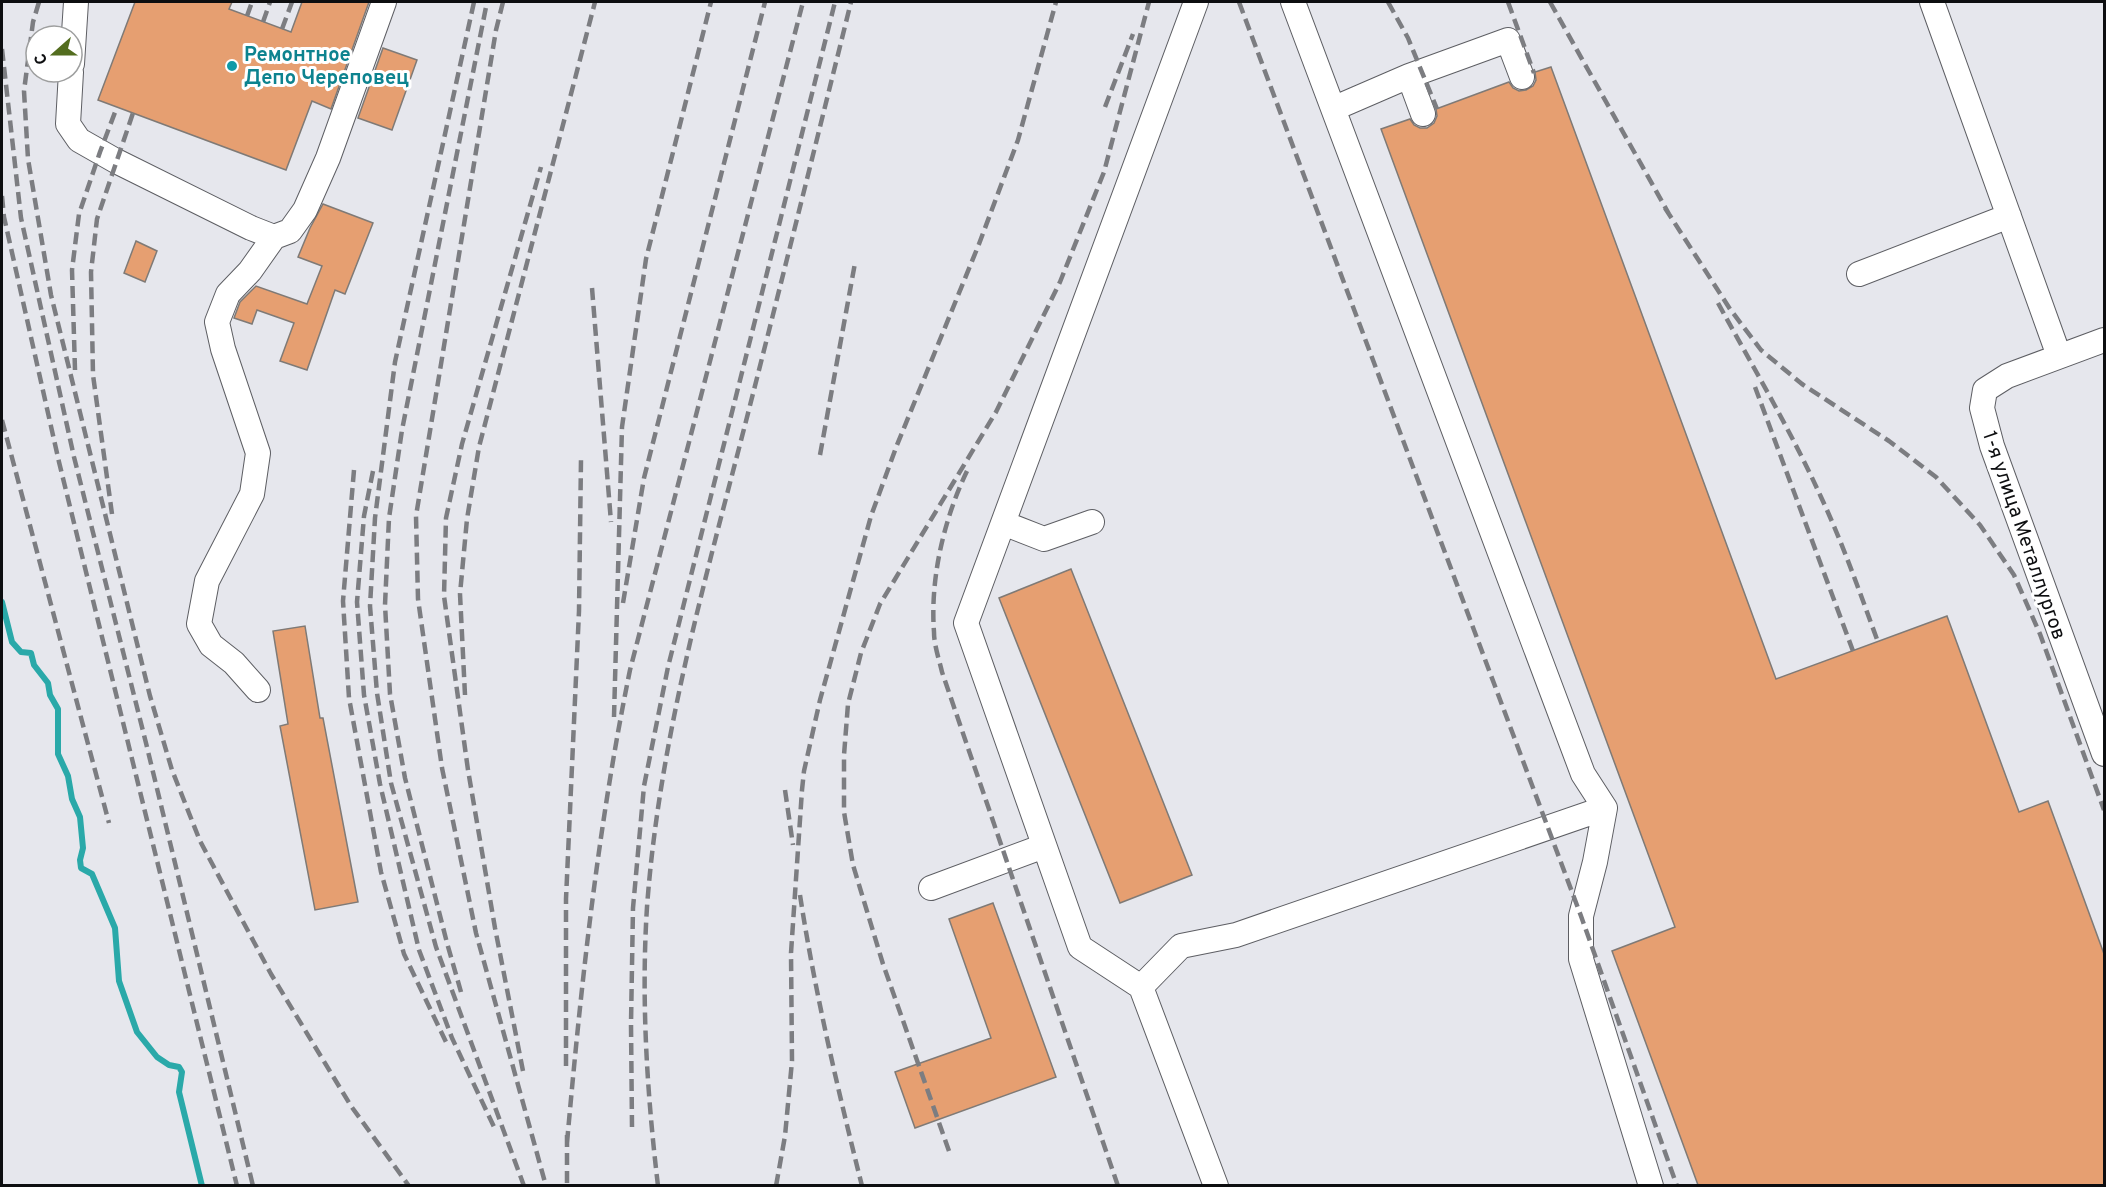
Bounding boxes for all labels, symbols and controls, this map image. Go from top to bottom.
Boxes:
north arrow [24,24,84,84]
place label: Ремонтное Депо Череповец [244,43,409,92]
text: С [31,50,53,67]
marker: Ремонтное Депо Череповец [225,59,239,73]
street label: 1-я улица Металлургов [1975,428,2071,643]

